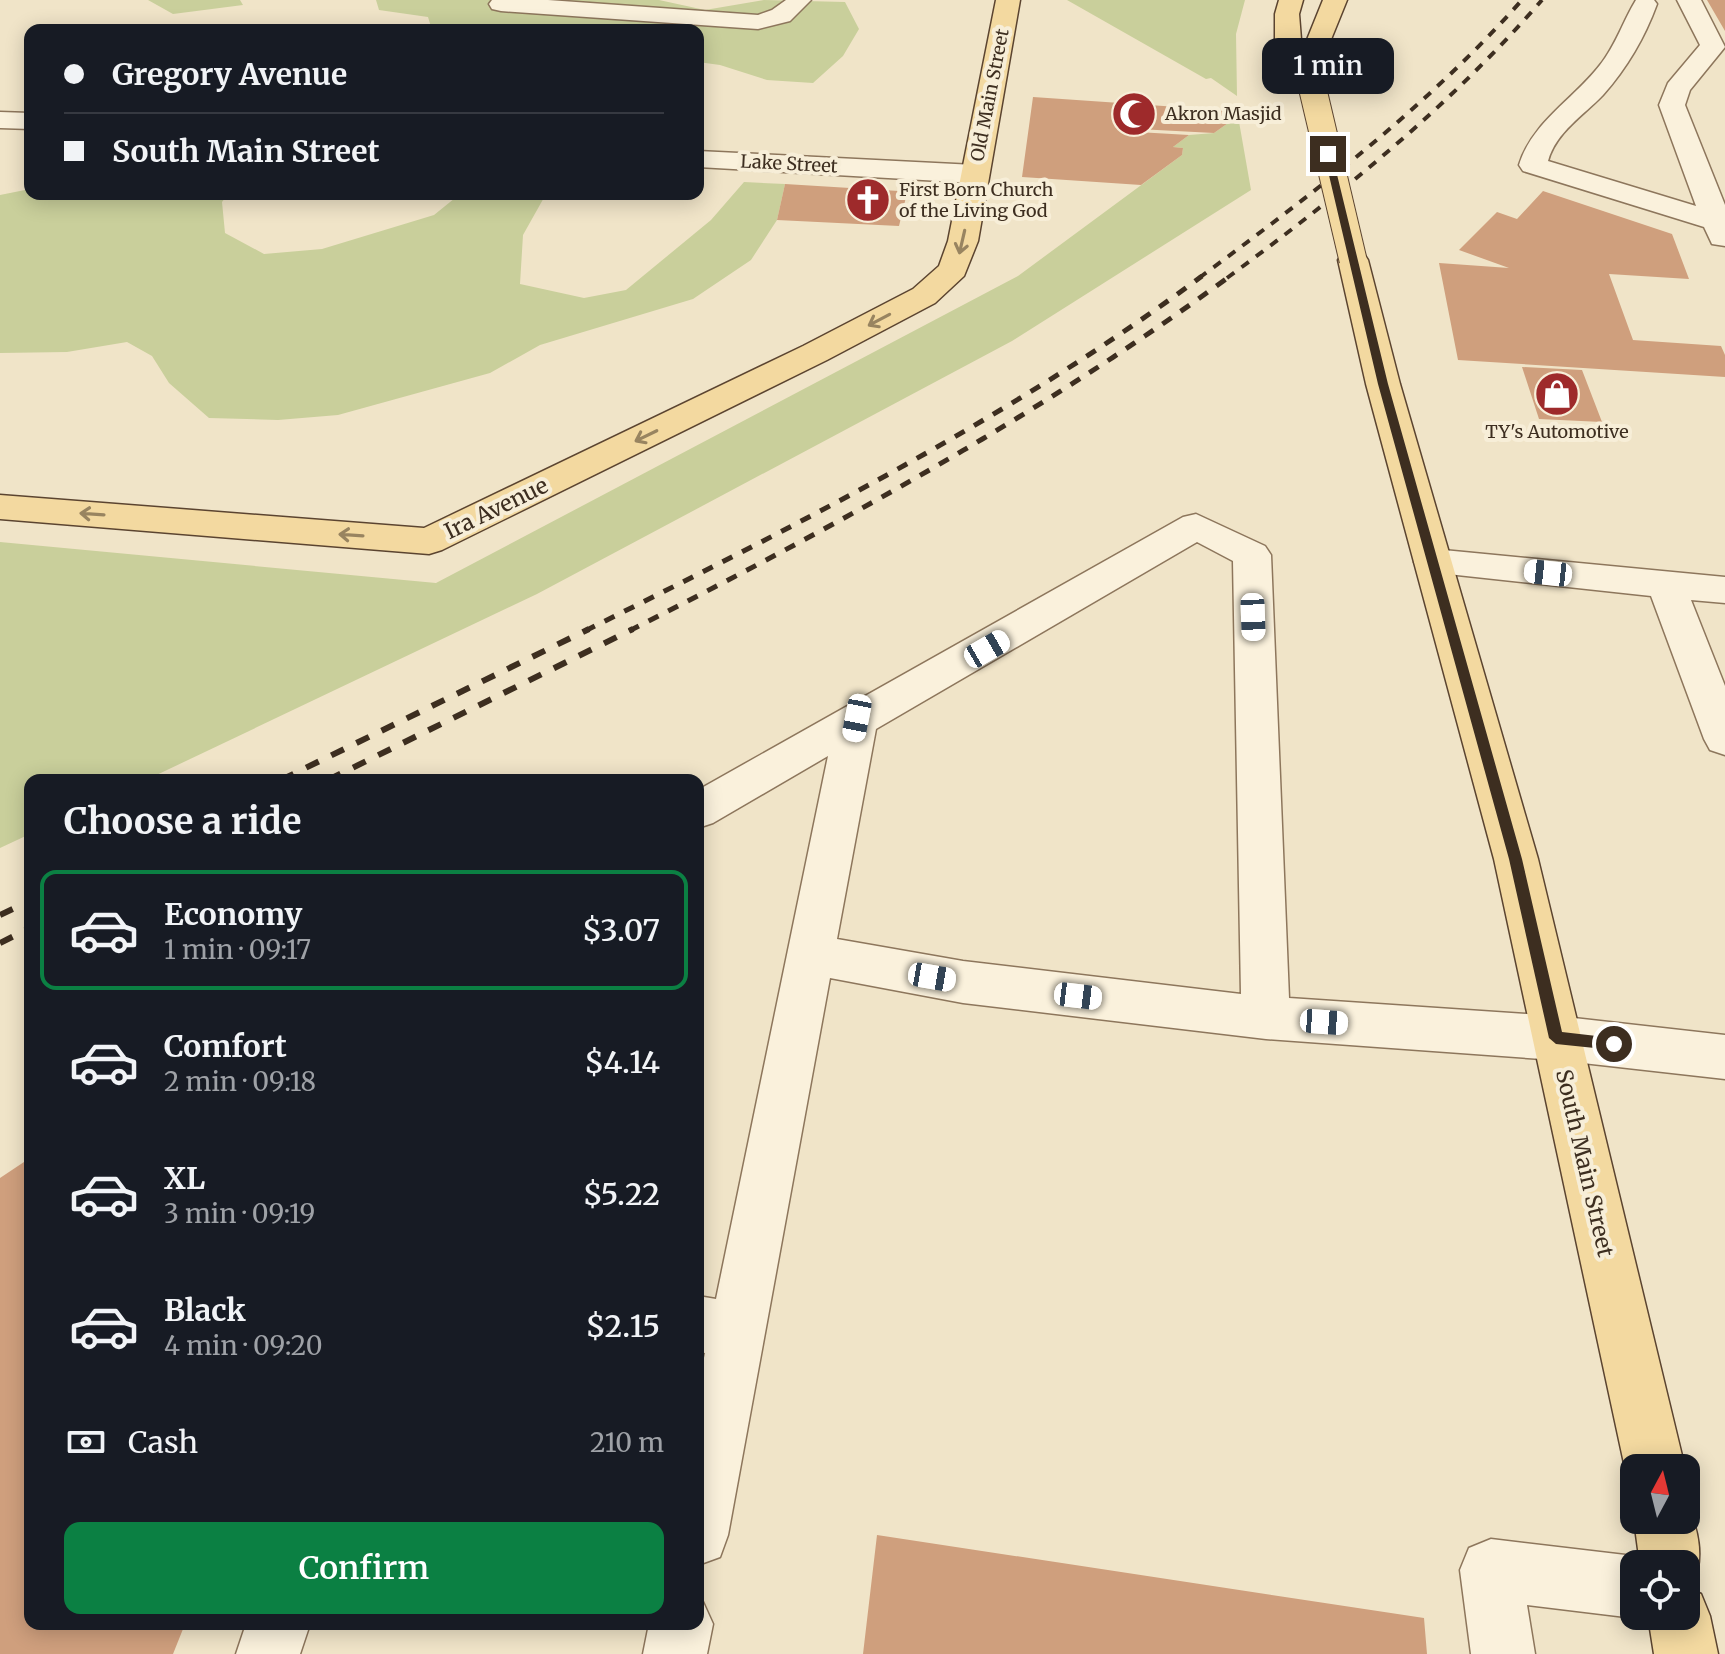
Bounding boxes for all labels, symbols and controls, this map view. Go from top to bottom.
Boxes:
street label: Old Main Street [965,27,1014,163]
callout: 1 min [1262,38,1394,94]
text: 1 min [1293,49,1363,82]
text: Gregory Avenue [112,55,347,93]
mosque icon: Akron Masjid [1110,90,1158,138]
place label: Akron Masjid [1164,102,1282,125]
text: South Main Street [112,132,380,170]
route end [1310,136,1346,172]
street label: Lake Street [740,149,838,178]
church icon: First Born Church of the Living God [844,176,892,224]
place label: First Born Church of the Living God [899,178,1054,222]
one-way arrow [954,228,969,254]
one-way arrow [867,313,891,329]
shop icon: TY's Automotive [1533,370,1581,418]
place label: TY's Automotive [1485,420,1629,443]
one-way arrow [634,429,658,444]
street label: Ira Avenue [440,471,552,545]
one-way arrow [79,507,106,522]
one-way arrow [338,527,365,542]
car [1523,559,1573,587]
car [1240,593,1266,641]
car [960,627,1014,671]
car [841,692,873,744]
text: Choose a ride [64,799,301,844]
icon: car [68,894,140,966]
text: Economy [164,895,302,933]
text: $3.07 [582,911,660,949]
text: 1 min · 09:17 [164,933,311,966]
car [906,961,958,993]
car [1053,981,1103,1011]
car [1299,1008,1349,1036]
icon: car [68,1026,140,1098]
route start [1596,1026,1632,1062]
text: Comfort [164,1027,287,1065]
text: $4.14 [584,1043,660,1081]
text: 2 min · 09:18 [164,1065,316,1098]
street label: South Main Street [1550,1067,1620,1260]
icon: car [68,1158,140,1230]
text: XL [164,1159,205,1197]
text: $5.22 [583,1175,660,1213]
text: 3 min · 09:19 [164,1197,315,1230]
icon: car [68,1290,140,1362]
text: Black [164,1291,246,1329]
text: $2.15 [586,1307,660,1345]
text: 4 min · 09:20 [164,1329,322,1362]
icon: cash [64,1420,108,1464]
text: Cash [128,1423,198,1461]
text: 210 m [590,1426,664,1459]
north arrow [1620,1454,1700,1534]
map controls [1620,1454,1700,1630]
button: Confirm [64,1522,664,1614]
button: locate [1620,1550,1700,1630]

